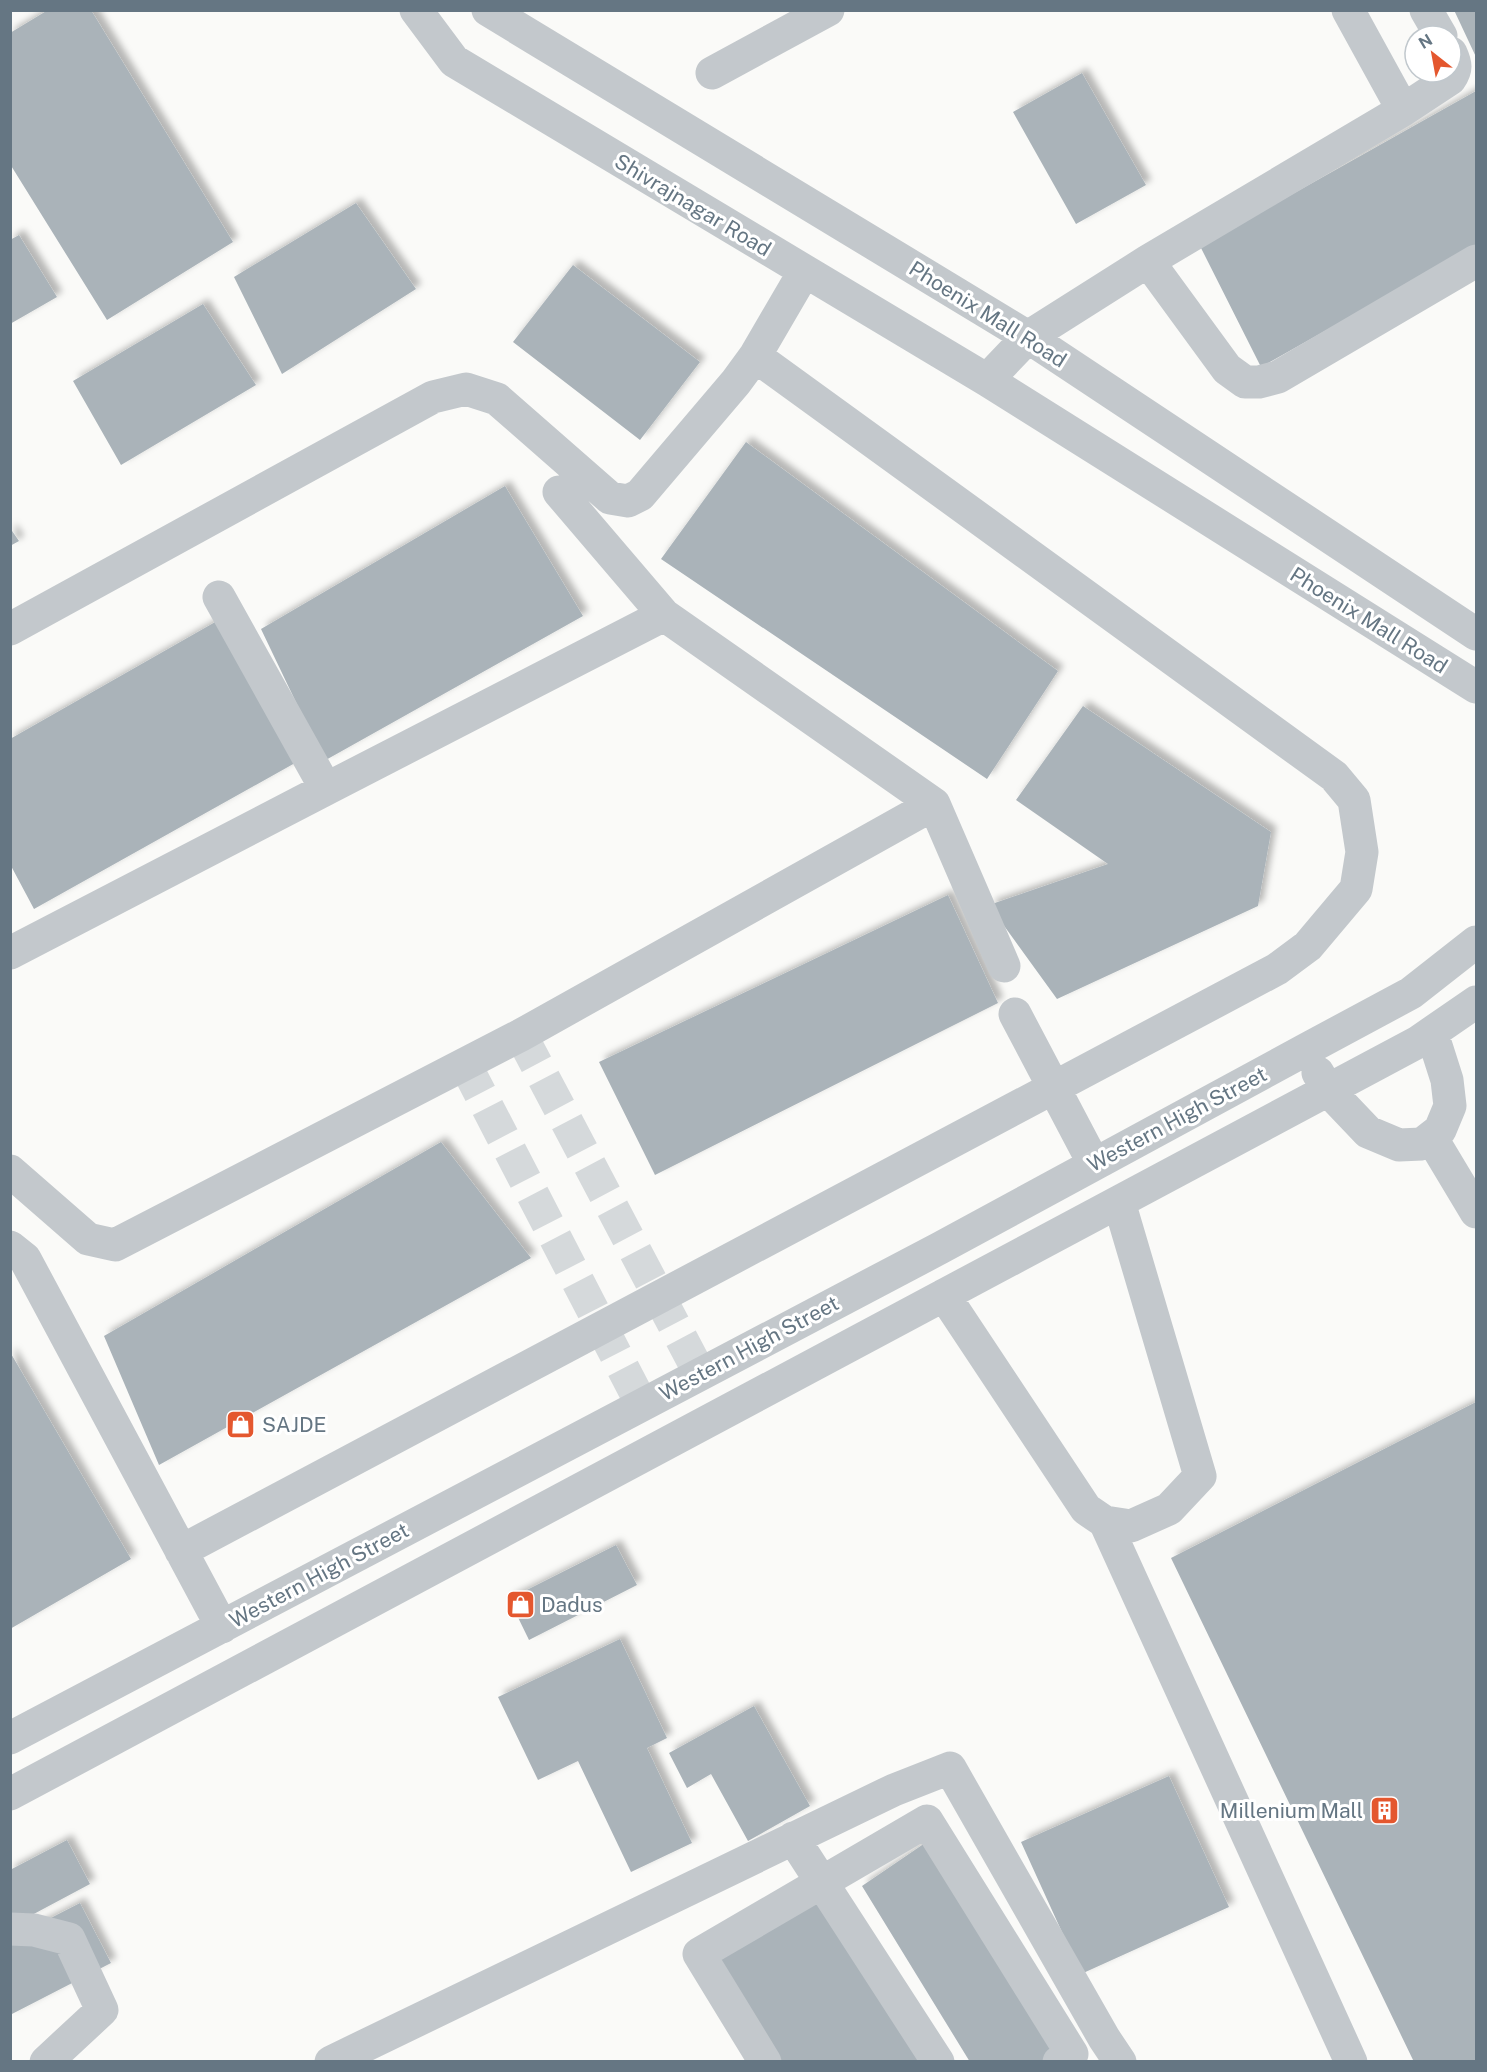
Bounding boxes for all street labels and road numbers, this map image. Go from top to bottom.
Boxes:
street label: Shivrajnagar Road [610,148,776,262]
street label: Phoenix Mall Road [905,255,1071,373]
street label: Phoenix Mall Road [1286,561,1452,679]
street label: Western High Street [1083,1061,1271,1177]
street label: Western High Street [655,1290,843,1406]
street label: Western High Street [225,1517,413,1633]

